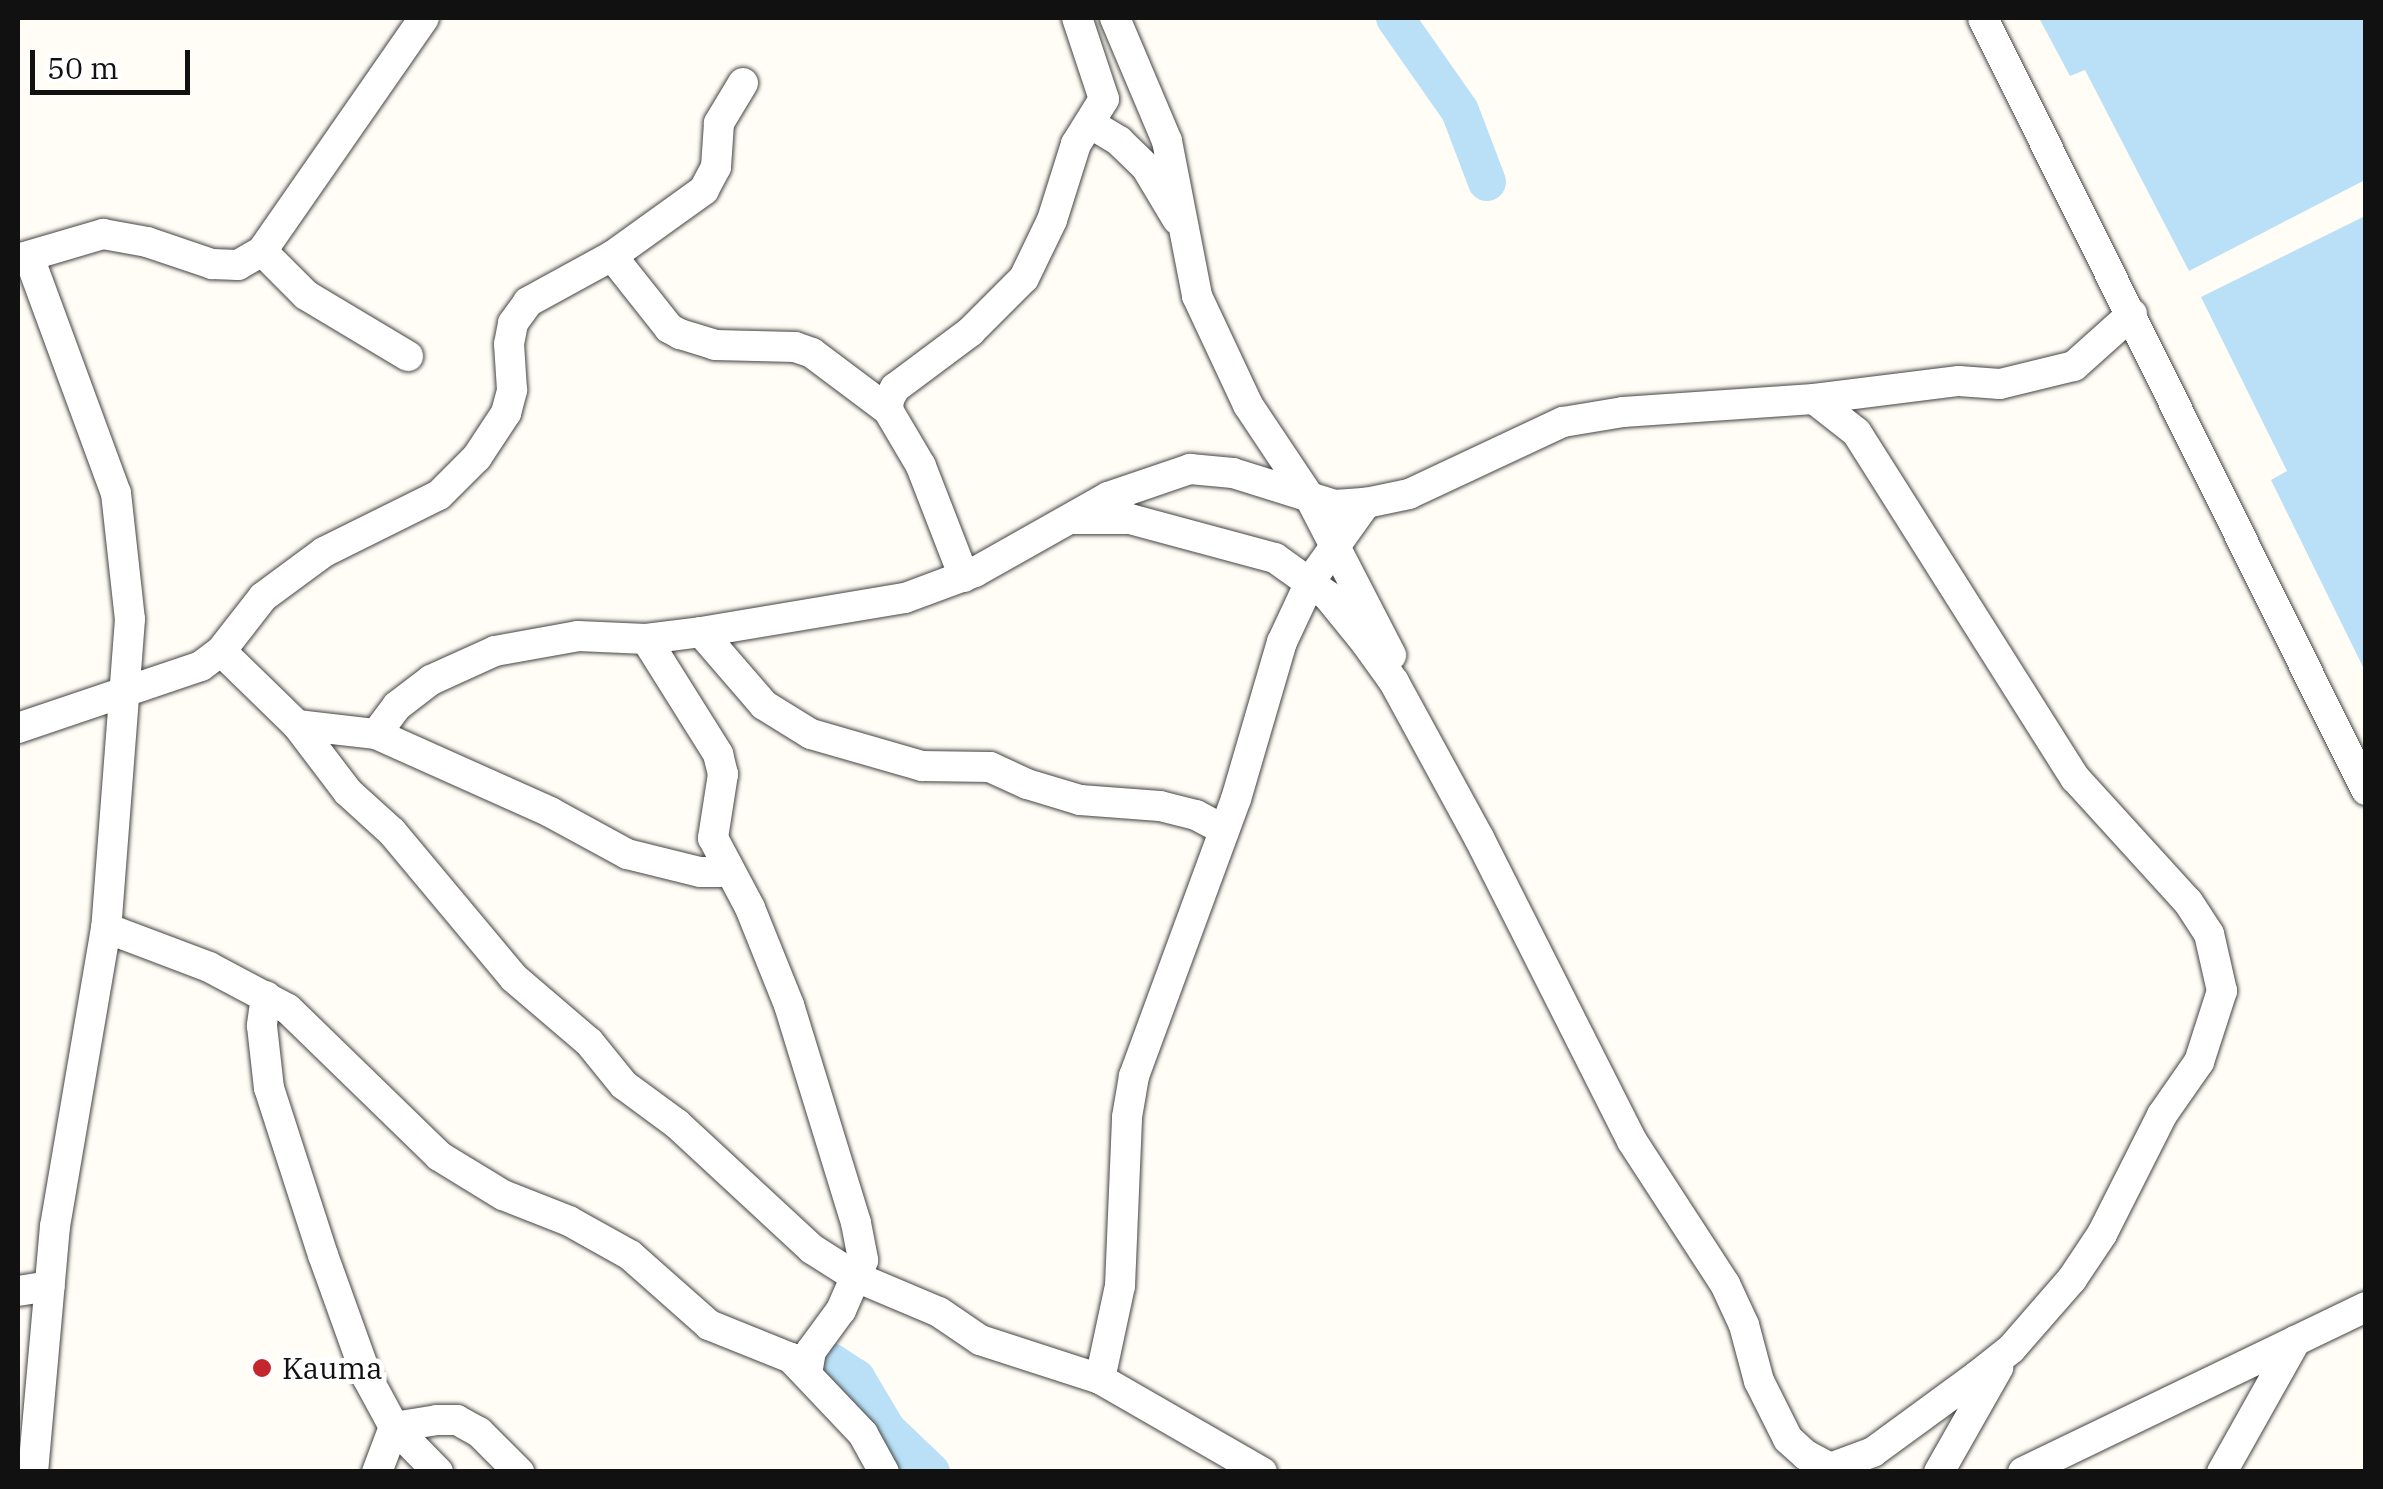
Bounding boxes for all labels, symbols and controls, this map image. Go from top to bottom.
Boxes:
scale bar [35,30,195,92]
text: 50 m [47,48,119,87]
place label: Kauma [282,1350,383,1386]
marker: Kauma [251,1357,273,1379]

